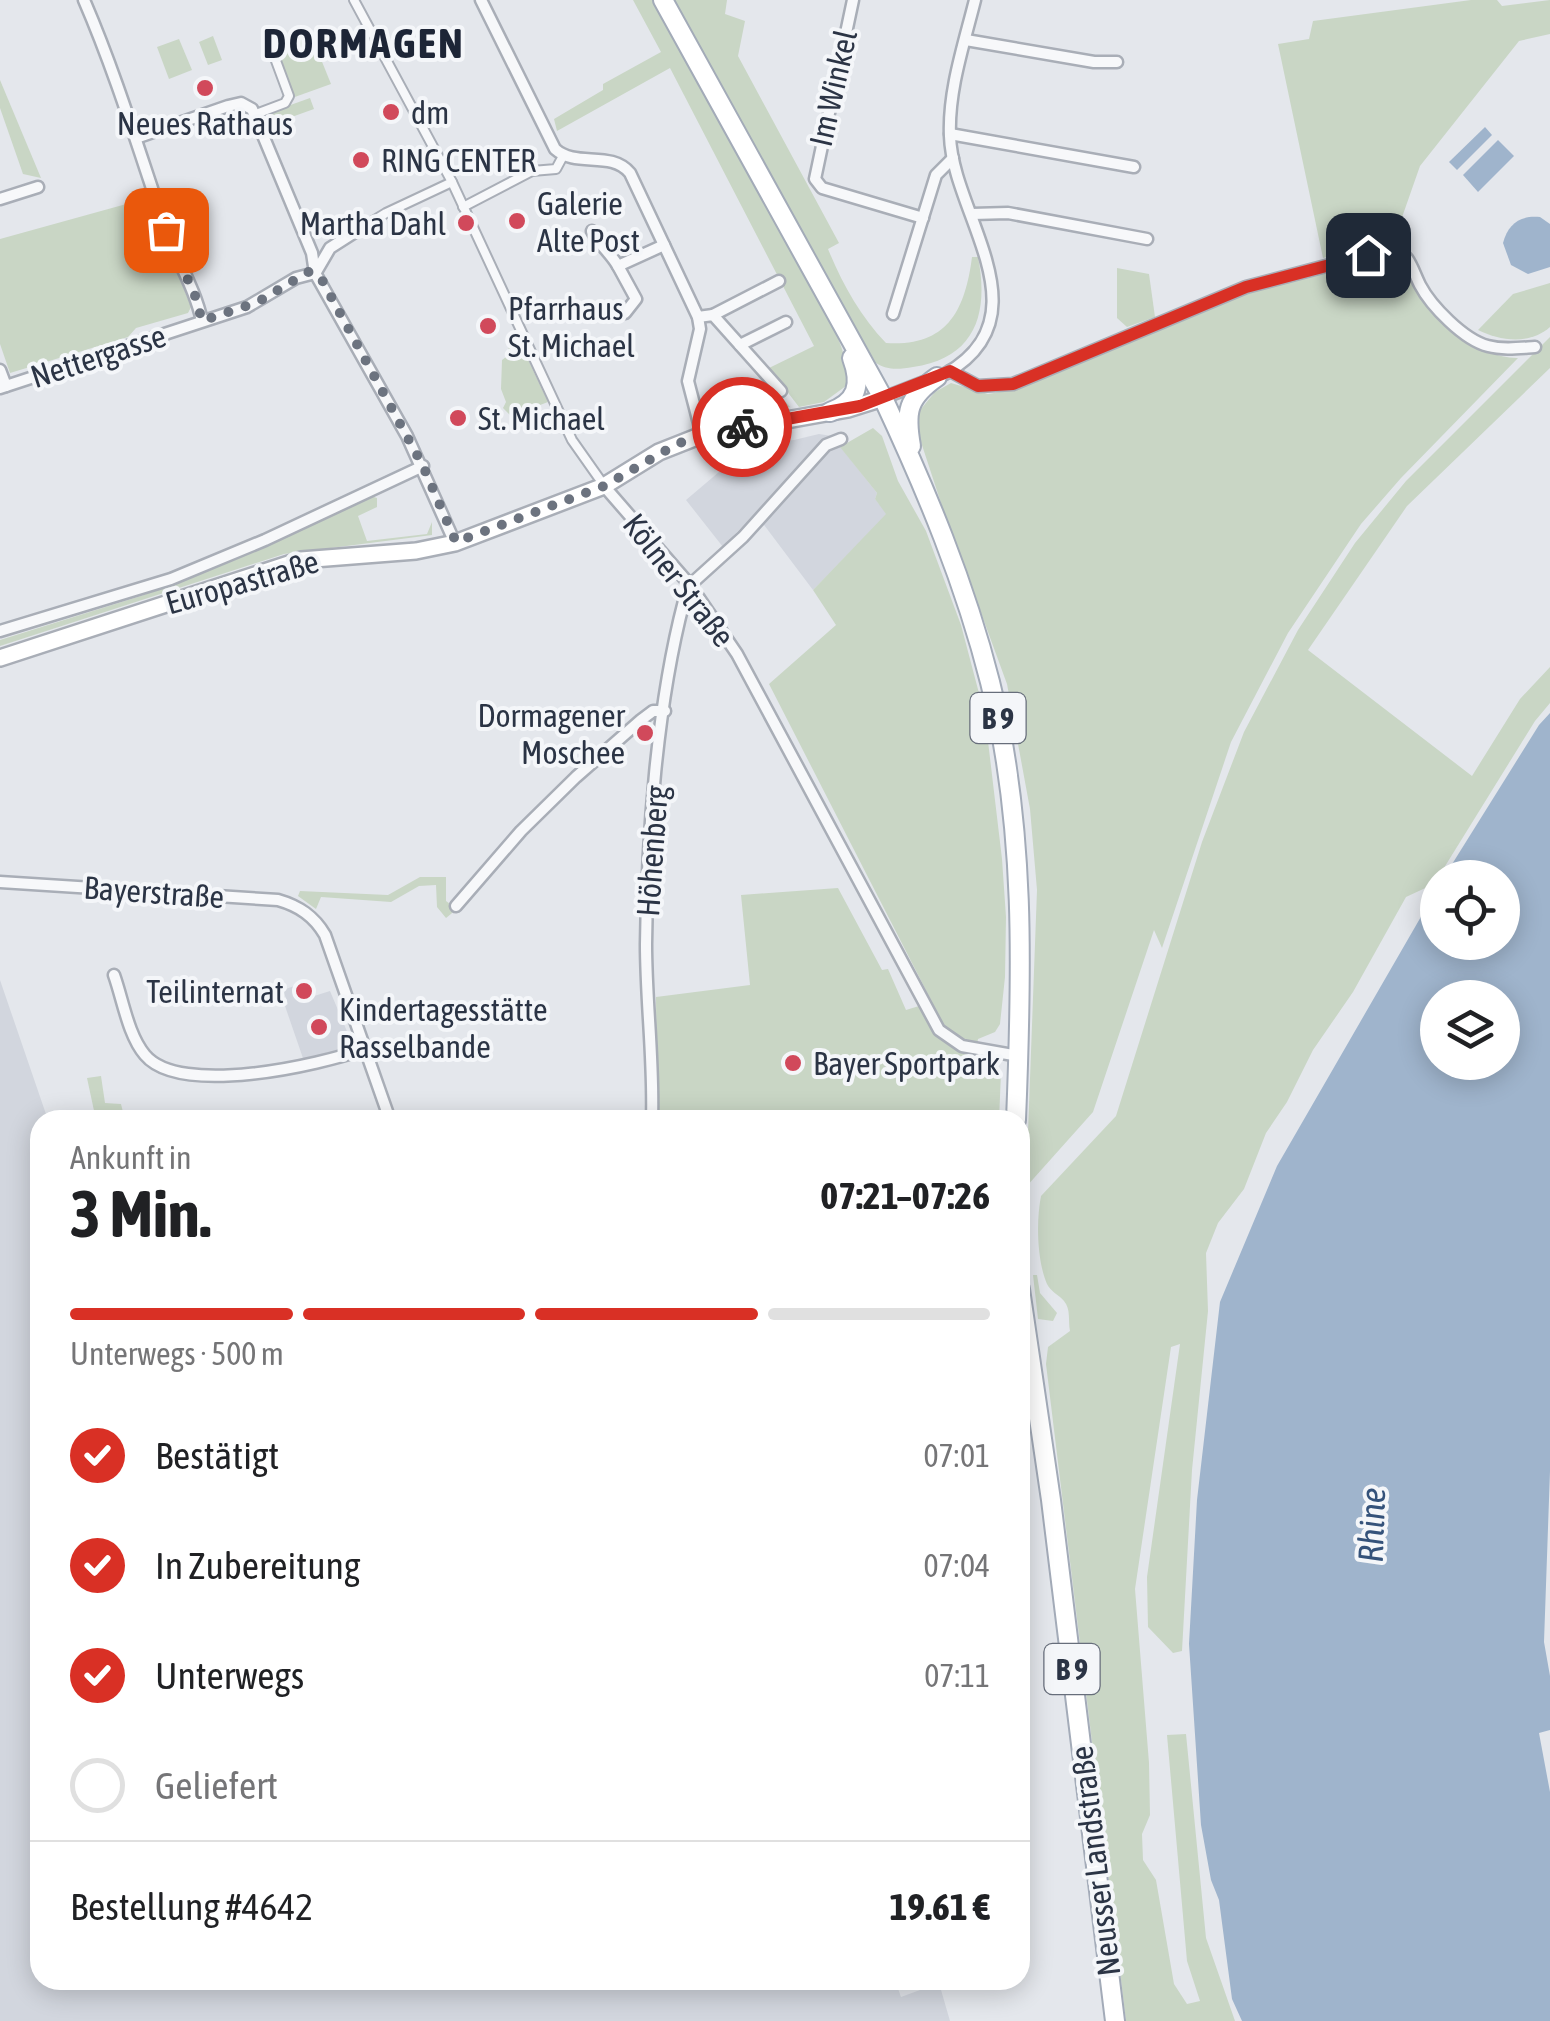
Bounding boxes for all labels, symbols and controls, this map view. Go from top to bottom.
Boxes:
district label: DORMAGEN [263,19,465,67]
street label: Im Winkel [802,26,864,150]
marker: Neues Rathaus [194,77,216,99]
place label: dm [411,94,449,131]
marker: dm [380,101,402,123]
place label: Neues Rathaus [117,105,293,142]
place label: RING CENTER [381,142,536,179]
marker: RING CENTER [350,149,372,171]
place label: Galerie Alte Post [537,185,640,259]
pin [124,188,209,273]
icon: bag [139,203,194,258]
place label: Martha Dahl [300,205,447,242]
marker: Galerie Alte Post [506,210,528,232]
marker: Martha Dahl [455,212,477,234]
pin [1326,213,1411,298]
icon: home [1341,228,1396,283]
place label: Pfarrhaus St. Michael [508,290,635,364]
marker: Pfarrhaus St. Michael [477,315,499,337]
street label: Nettergasse [26,317,170,395]
courier [692,377,792,477]
place label: St. Michael [478,400,605,437]
icon: bike [715,400,770,455]
marker: St. Michael [447,407,469,429]
street label: Kölner Straße [616,506,742,654]
street label: Europastraße [161,543,323,621]
road number: B 9 [970,693,1026,743]
place label: Dormagener Moschee [478,697,626,771]
marker: Dormagener Moschee [634,722,656,744]
street label: Höhenberg [629,784,675,918]
map controls [1420,860,1520,1080]
button: locate [1420,860,1520,960]
street label: Bayerstraße [83,869,225,915]
place label: Teilinternat [146,973,284,1010]
marker: Teilinternat [293,980,315,1002]
button: layers [1420,980,1520,1080]
place label: Kindertagesstätte Rasselbande [339,991,547,1065]
marker: Kindertagesstätte Rasselbande [308,1016,330,1038]
place label: Bayer Sportpark [813,1045,1000,1082]
marker: Bayer Sportpark [782,1052,804,1074]
text: Ankunft in [70,1139,192,1176]
text: 07:21–07:26 [820,1174,990,1217]
text: 3 Min. [70,1176,211,1251]
text: Unterwegs · 500 m [70,1335,284,1372]
icon: check [70,1428,125,1483]
text: Bestätigt [155,1434,279,1477]
text: 07:01 [924,1437,990,1474]
water label: Rhine [1350,1487,1392,1563]
icon: check [70,1538,125,1593]
text: In Zubereitung [155,1544,360,1587]
text: 07:04 [924,1547,990,1584]
road number: B 9 [1044,1644,1100,1694]
icon: check [70,1648,125,1703]
text: Unterwegs [155,1654,304,1697]
text: 07:11 [924,1657,990,1694]
street label: Neusser Landstraße [1063,1744,1127,1978]
text: Geliefert [155,1764,278,1807]
text: Bestellung #4642 [70,1885,313,1928]
text: 19.61 € [889,1885,990,1928]

